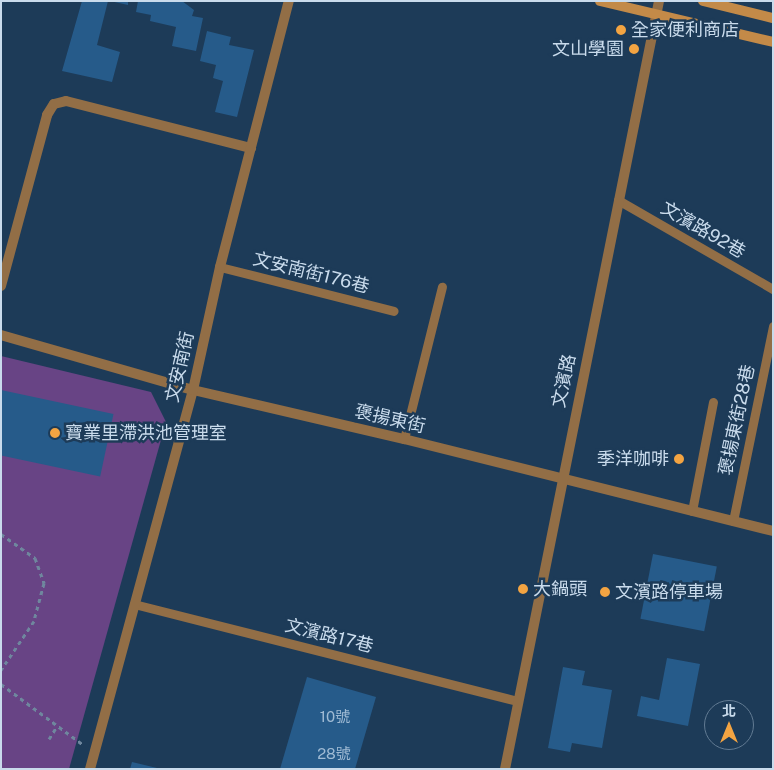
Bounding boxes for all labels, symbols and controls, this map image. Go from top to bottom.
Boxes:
place label: 全家便利商店 [631,19,739,41]
marker: 全家便利商店 [615,24,627,36]
place label: 文山學園 [552,38,624,60]
marker: 文山學園 [628,43,640,55]
street label: 文濱路92巷 [657,197,749,263]
street label: 文安南街176巷 [251,248,371,298]
street label: 文安南街 [161,329,199,405]
street label: 文濱路 [548,352,580,410]
street label: 褒揚東街28巷 [715,363,759,477]
street label: 褒揚東街 [352,400,428,438]
place label: 寶業里滯洪池管理室 [65,422,227,444]
marker: 寶業里滯洪池管理室 [49,427,61,439]
place label: 季洋咖啡 [597,448,669,470]
marker: 季洋咖啡 [673,453,685,465]
place label: 大鍋頭 [533,578,587,600]
place label: 文濱路停車場 [615,581,723,603]
marker: 大鍋頭 [517,583,529,595]
marker: 文濱路停車場 [599,586,611,598]
street label: 文濱路17巷 [283,615,375,657]
north arrow [704,700,754,750]
text: 北 [722,703,736,719]
house number: 10號 [320,708,350,726]
house number: 28號 [317,745,351,763]

